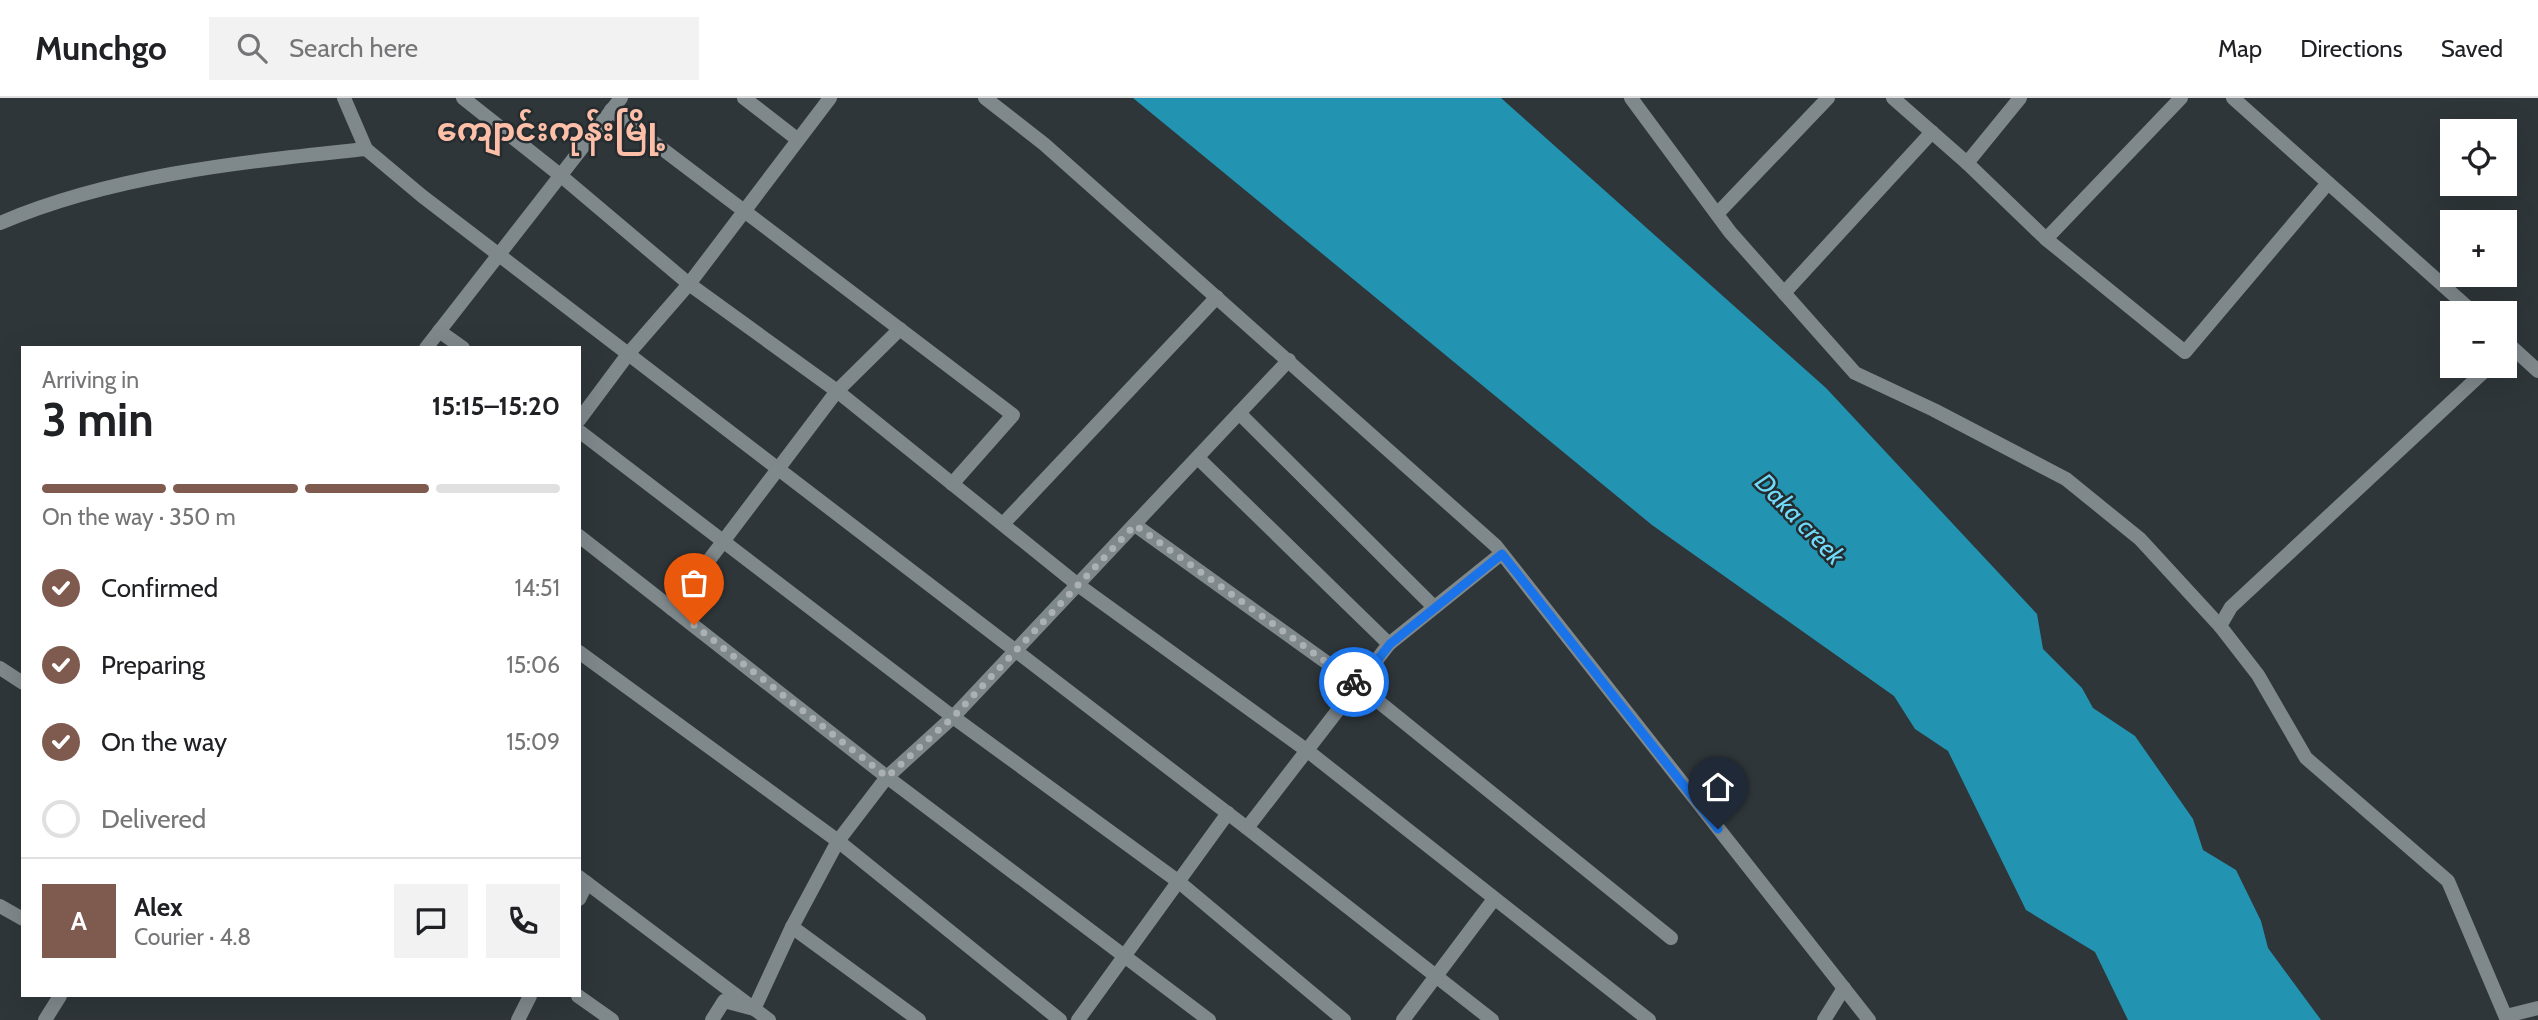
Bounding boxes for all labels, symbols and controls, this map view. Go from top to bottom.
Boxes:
search box [209,17,699,80]
text: Munchgo [35,28,167,68]
icon: search [233,29,271,67]
text: Search here [289,32,418,64]
text: Map [2218,34,2262,63]
text: Directions [2300,34,2403,63]
text: Saved [2441,34,2503,63]
district label: ကျောင်းကုန်းမြို့ [437,108,665,157]
map controls [2440,119,2517,378]
button: locate [2440,119,2517,196]
button: + [2440,210,2517,287]
button: − [2440,301,2517,378]
text: Arriving in [42,366,139,394]
text: 15:15–15:20 [432,390,560,422]
text: 3 min [42,392,154,448]
water label: Daka creek [1748,466,1852,572]
text: On the way · 350 m [42,503,236,531]
pin [664,553,724,625]
icon: bag [675,564,713,602]
icon: check [42,569,80,607]
text: Confirmed [101,572,218,604]
text: 14:51 [514,574,560,602]
icon: check [42,646,80,684]
courier [1319,647,1389,717]
text: Preparing [101,649,205,681]
text: 15:06 [506,651,560,679]
icon: bike [1335,663,1373,701]
icon: check [42,723,80,761]
text: On the way [101,726,227,758]
text: 15:09 [506,728,560,756]
pin [1688,757,1748,829]
icon: home [1699,768,1737,806]
text: Delivered [101,803,206,835]
button: chat [394,884,468,958]
button: phone [486,884,560,958]
text: Alex [134,891,183,923]
text: A [71,905,87,937]
text: Courier · 4.8 [134,923,251,951]

